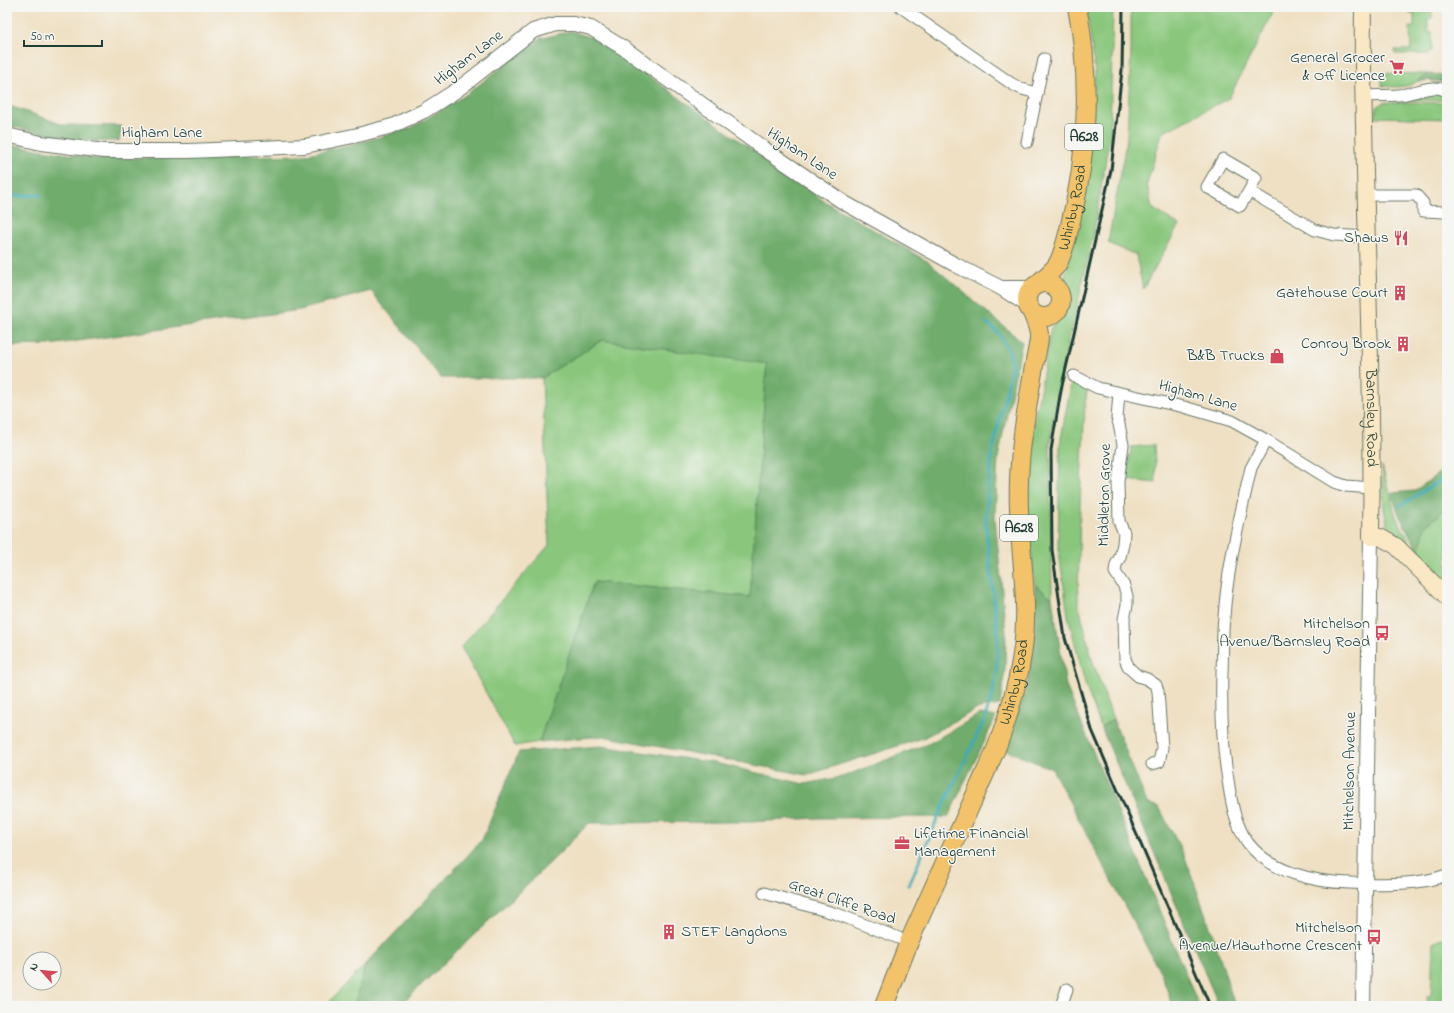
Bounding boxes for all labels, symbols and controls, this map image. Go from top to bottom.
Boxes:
scale bar [24,22,102,48]
street label: Higham Lane [429,24,509,92]
text: 50 m [30,28,54,46]
place label: General Grocer & Off Licence [1290,46,1386,88]
supermarket icon: General Grocer & Off Licence [1388,58,1406,76]
street label: Higham Lane [121,121,203,145]
street label: Higham Lane [762,121,843,187]
road number: A628 [1065,124,1103,150]
street label: Whinby Road [1052,163,1093,253]
place label: Shaws [1344,226,1389,250]
restaurant icon: Shaws [1392,229,1410,247]
place label: Gatehouse Court [1276,281,1389,305]
building icon: Gatehouse Court [1391,284,1409,302]
place label: Conroy Brook [1301,332,1392,356]
building icon: Conroy Brook [1394,335,1412,353]
place label: B&B Trucks [1186,344,1265,368]
shop icon: B&B Trucks [1268,347,1286,365]
street label: Barnsley Road [1358,368,1383,467]
street label: Higham Lane [1156,373,1241,419]
street label: Middleton Grove [1092,442,1118,547]
road number: A628 [1000,515,1038,541]
place label: Mitchelson Avenue/Barnsley Road [1219,612,1370,654]
bus stop icon: Mitchelson Avenue/Barnsley Road [1373,624,1391,642]
street label: Whinby Road [993,638,1036,728]
street label: Mitchelson Avenue [1337,711,1363,831]
place label: Lifetime Financial Management [914,822,1029,864]
office icon: Lifetime Financial Management [893,834,911,852]
street label: Great Cliffe Road [785,872,899,932]
place label: Mitchelson Avenue/Hawthorne Crescent [1179,916,1363,958]
place label: STEF Langdons [681,920,788,944]
building icon: STEF Langdons [660,923,678,941]
bus stop icon: Mitchelson Avenue/Hawthorne Crescent [1365,928,1383,946]
north arrow [22,951,62,991]
text: N [25,960,43,974]

